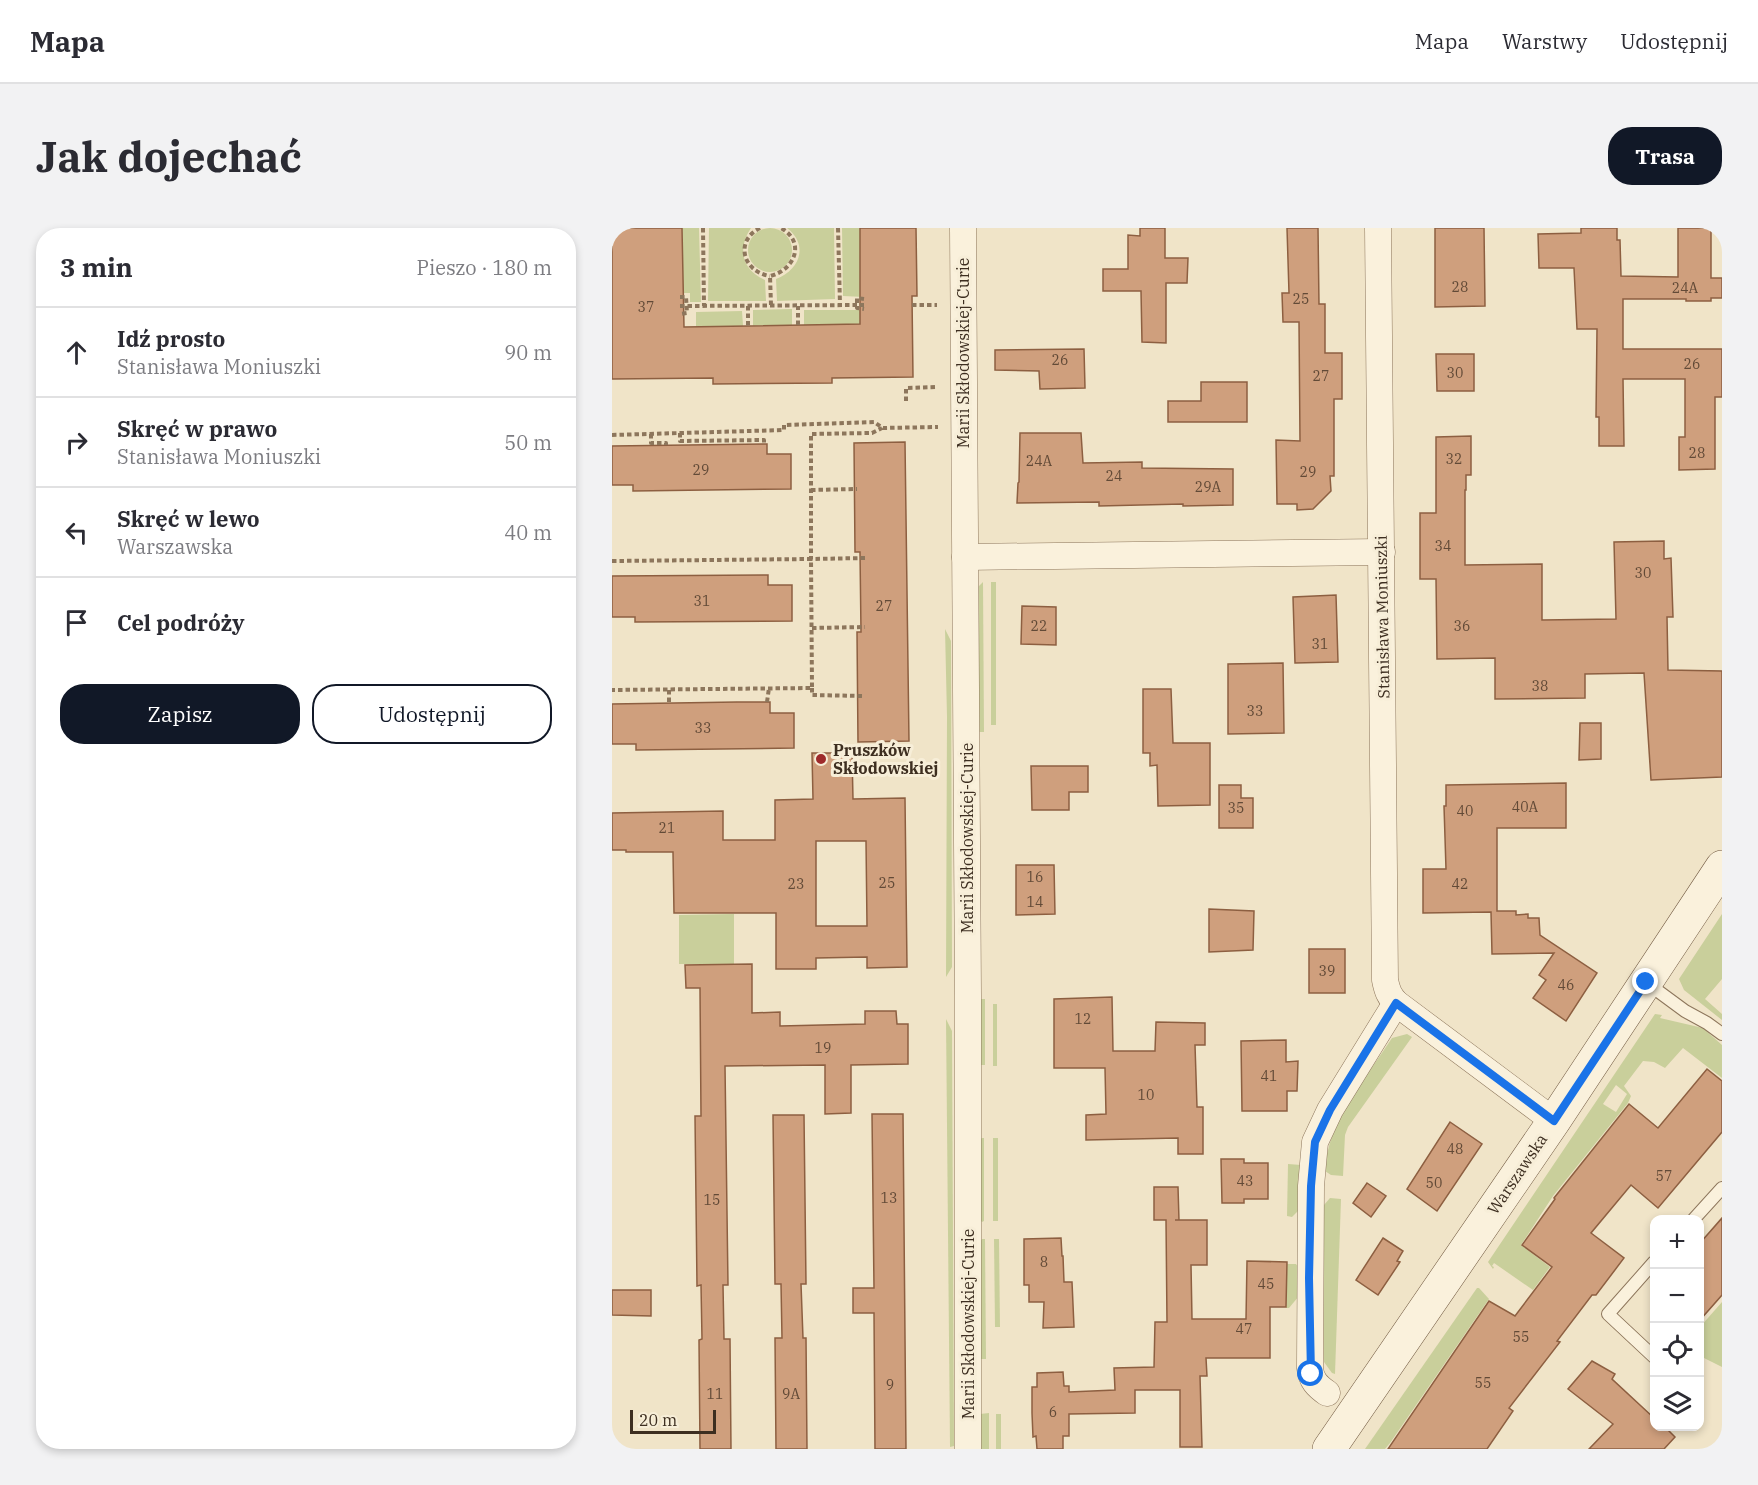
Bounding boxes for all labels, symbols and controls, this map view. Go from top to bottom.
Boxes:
text: Mapa [30,23,105,60]
text: Mapa [1415,27,1469,55]
text: Warstwy [1502,27,1587,55]
text: Udostępnij [1620,27,1728,55]
button: Trasa [1608,127,1722,185]
text: Jak dojechać [36,129,302,184]
text: 3 min [60,250,133,284]
text: Pieszo · 180 m [416,254,552,281]
street label: Marii Skłodowskiej-Curie [953,258,973,448]
house number: 28 [1452,278,1468,296]
house number: 24A [1672,279,1699,297]
house number: 25 [1293,290,1309,308]
house number: 37 [638,298,654,316]
text: Idź prosto [117,324,225,353]
icon: ahead [60,336,93,369]
text: 90 m [504,339,552,366]
house number: 26 [1052,351,1068,369]
text: Stanisława Moniuszki [117,353,321,380]
house number: 26 [1684,355,1700,373]
house number: 30 [1447,364,1463,382]
house number: 27 [1313,367,1329,385]
text: Skręć w prawo [117,414,277,443]
icon: right [60,426,93,459]
text: 50 m [504,429,552,456]
text: Stanisława Moniuszki [117,443,321,470]
house number: 28 [1689,444,1705,462]
house number: 32 [1446,450,1462,468]
house number: 24A [1026,452,1053,470]
house number: 29 [693,461,709,479]
house number: 29 [1300,463,1316,481]
house number: 24 [1106,467,1122,485]
house number: 29A [1195,478,1222,496]
text: Skręć w lewo [117,504,260,533]
icon: left [60,516,93,549]
text: 40 m [504,519,552,546]
text: Warszawska [117,533,233,560]
street label: Stanisława Moniuszki [1371,535,1393,699]
house number: 34 [1435,537,1451,555]
house number: 30 [1635,564,1651,582]
house number: 31 [694,592,710,610]
house number: 27 [876,597,892,615]
icon: arrive [60,606,93,639]
text: Cel podróży [117,608,245,637]
house number: 22 [1031,617,1047,635]
house number: 36 [1454,617,1470,635]
house number: 31 [1312,635,1328,653]
house number: 38 [1532,677,1548,695]
button: Zapisz [60,684,300,744]
button: Udostępnij [312,684,552,744]
house number: 33 [1247,702,1263,720]
house number: 33 [695,719,711,737]
place label: Pruszków Skłodowskiej [833,740,938,778]
street label: Marii Skłodowskiej-Curie [957,743,977,933]
marker: Pruszków Skłodowskiej [814,752,828,766]
house number: 40A [1512,798,1539,816]
house number: 35 [1228,799,1244,817]
house number: 40 [1457,802,1473,820]
house number: 21 [659,819,675,837]
house number: 16 [1027,868,1043,886]
house number: 25 [879,874,895,892]
house number: 23 [788,875,804,893]
house number: 42 [1452,875,1468,893]
house number: 14 [1027,893,1043,911]
house number: 39 [1319,962,1335,980]
route end [1632,968,1658,994]
house number: 46 [1558,976,1574,994]
house number: 12 [1075,1010,1091,1028]
house number: 19 [815,1039,831,1057]
house number: 41 [1261,1067,1277,1085]
house number: 10 [1138,1086,1154,1104]
street label: Warszawska [1483,1130,1551,1218]
house number: 48 [1447,1140,1463,1158]
house number: 57 [1656,1167,1672,1185]
house number: 43 [1237,1172,1253,1190]
house number: 50 [1426,1174,1442,1192]
house number: 13 [881,1189,897,1207]
house number: 15 [704,1191,720,1209]
map controls [1650,1215,1704,1431]
button: + [1650,1215,1704,1269]
street label: Marii Skłodowskiej-Curie [958,1229,978,1419]
house number: 8 [1040,1253,1048,1271]
button: − [1650,1269,1704,1323]
house number: 45 [1258,1275,1274,1293]
house number: 47 [1236,1320,1252,1338]
button: locate [1650,1323,1704,1377]
house number: 55 [1513,1328,1529,1346]
route start [1297,1360,1323,1386]
house number: 55 [1475,1374,1491,1392]
house number: 9 [886,1376,894,1394]
button: layers [1650,1377,1704,1431]
house number: 11 [707,1385,723,1403]
house number: 9A [782,1385,800,1403]
house number: 6 [1049,1403,1057,1421]
scale bar [630,1407,716,1434]
text: 20 m [639,1410,677,1430]

